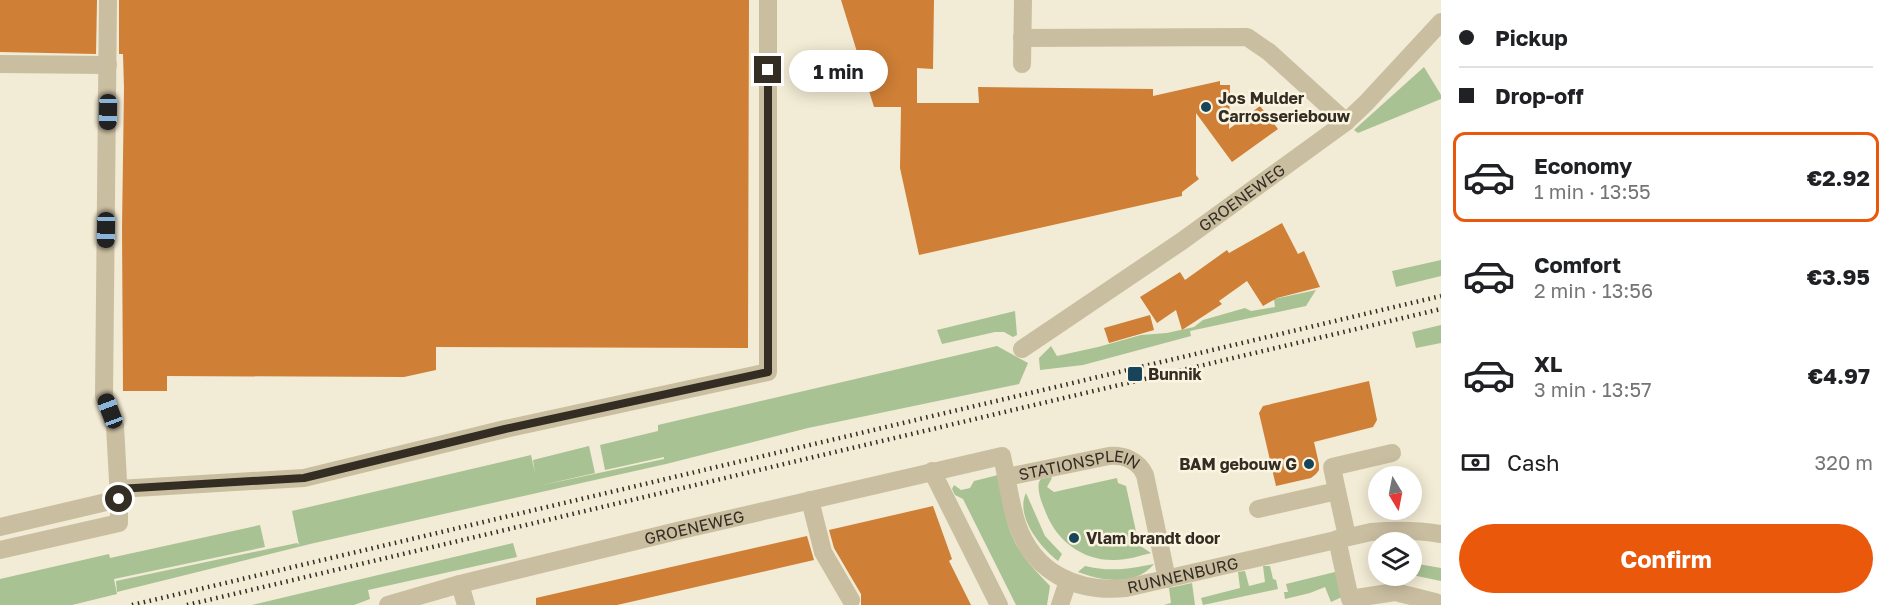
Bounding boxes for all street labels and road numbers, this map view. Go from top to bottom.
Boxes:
street label: GROENEWEG [1195,159,1289,236]
street label: STATIONSPLEIN [1017,446,1144,484]
street label: GROENEWEG [642,506,746,549]
street label: RUNNENBURG [1125,553,1240,597]

